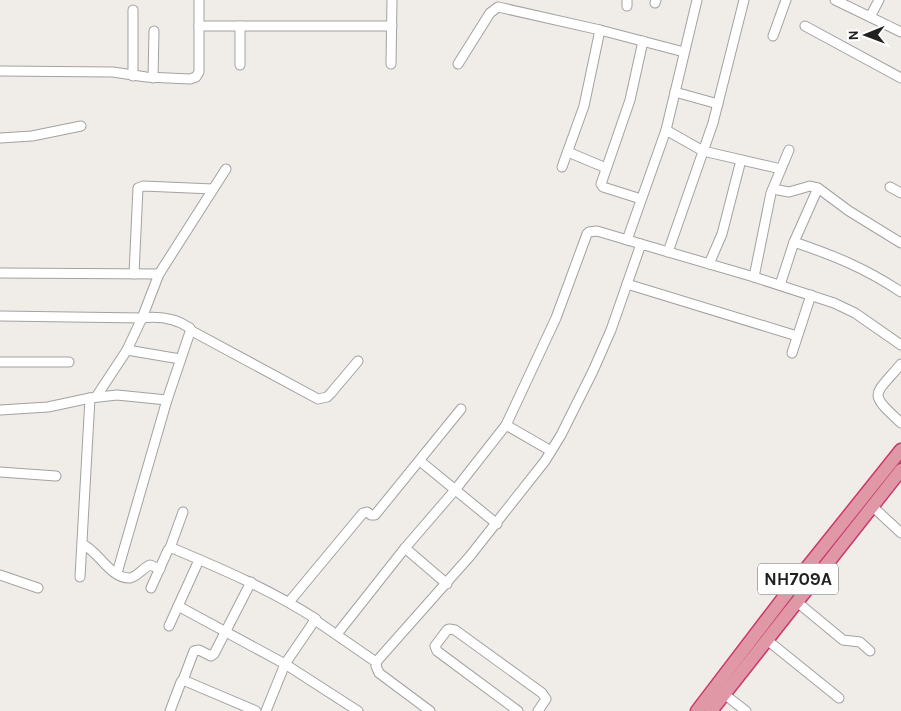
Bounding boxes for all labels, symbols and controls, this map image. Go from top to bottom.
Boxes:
north arrow [841,10,891,60]
text: N [845,30,862,40]
road number: NH709A [758,564,838,594]

